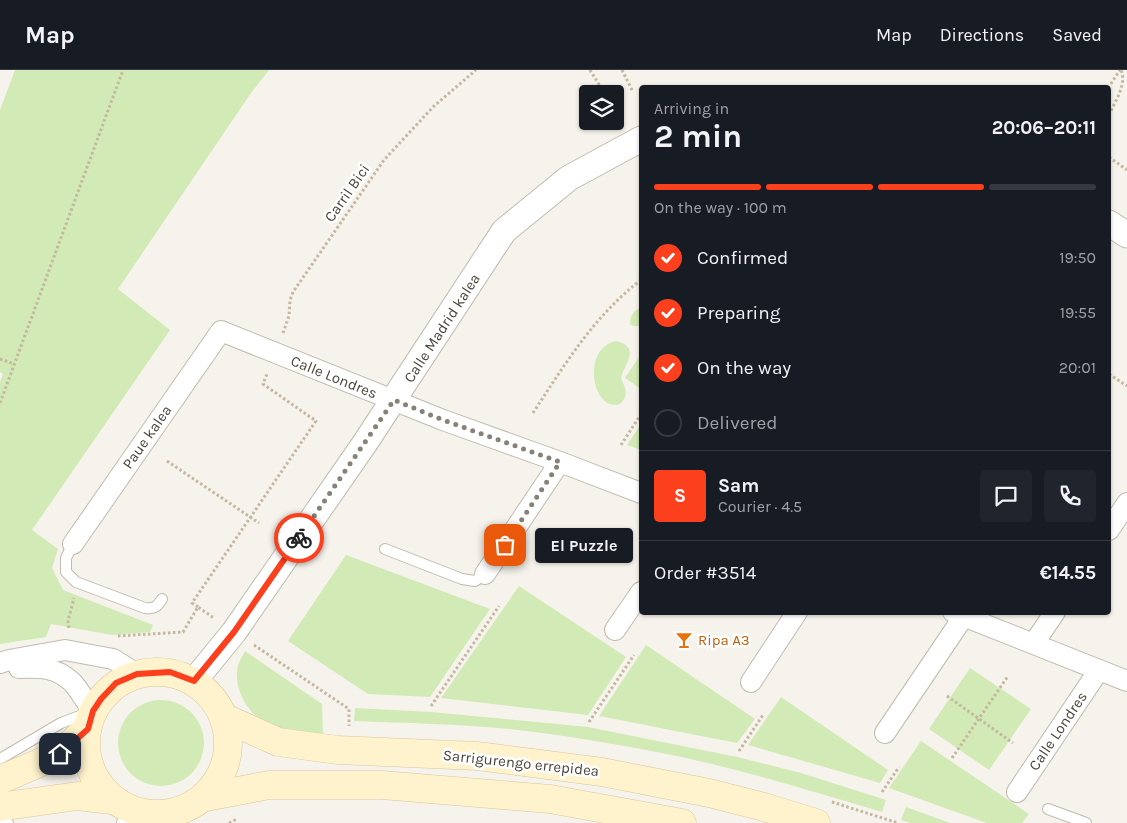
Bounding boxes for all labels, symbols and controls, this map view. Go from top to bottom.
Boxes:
text: Map [25,21,75,49]
text: Map [876,24,912,46]
text: Directions [940,24,1024,46]
text: Saved [1052,24,1102,46]
map controls [579,85,624,130]
button: layers [579,85,624,130]
text: Arriving in [654,99,729,118]
text: 20:06–20:11 [992,117,1096,139]
text: 2 min [654,118,742,155]
street label: Carril Bici [321,161,373,225]
text: On the way · 100 m [654,198,787,217]
icon: check [654,244,682,272]
text: Confirmed [697,247,788,269]
text: 19:50 [1059,248,1096,267]
street label: Calle Madrid kalea [400,270,484,386]
icon: check [654,299,682,327]
text: Preparing [697,302,780,324]
text: 19:55 [1060,303,1096,322]
street label: Calle Londres [288,352,380,402]
icon: check [654,354,682,382]
text: On the way [697,357,791,379]
text: 20:01 [1059,358,1096,377]
street label: Paue kalea [118,402,176,472]
text: Delivered [697,412,777,434]
button: chat [980,470,1032,522]
button: phone [1044,470,1096,522]
text: Sam [718,475,759,497]
text: S [674,485,686,507]
text: Courier · 4.5 [718,497,802,516]
courier [274,513,324,563]
icon: bike [285,524,313,552]
pin [484,524,526,566]
callout: El Puzzle [535,528,632,562]
icon: bag [491,531,519,559]
text: El Puzzle [551,536,617,555]
text: Order #3514 [654,562,756,584]
text: €14.55 [1040,562,1096,584]
bar icon: Ripa A3 [674,630,694,650]
place label: Ripa A3 [698,631,750,649]
street label: Calle Londres [1025,688,1091,774]
pin [39,733,81,775]
icon: home [46,740,74,768]
street label: Sarrigurengo errepidea [442,746,600,780]

